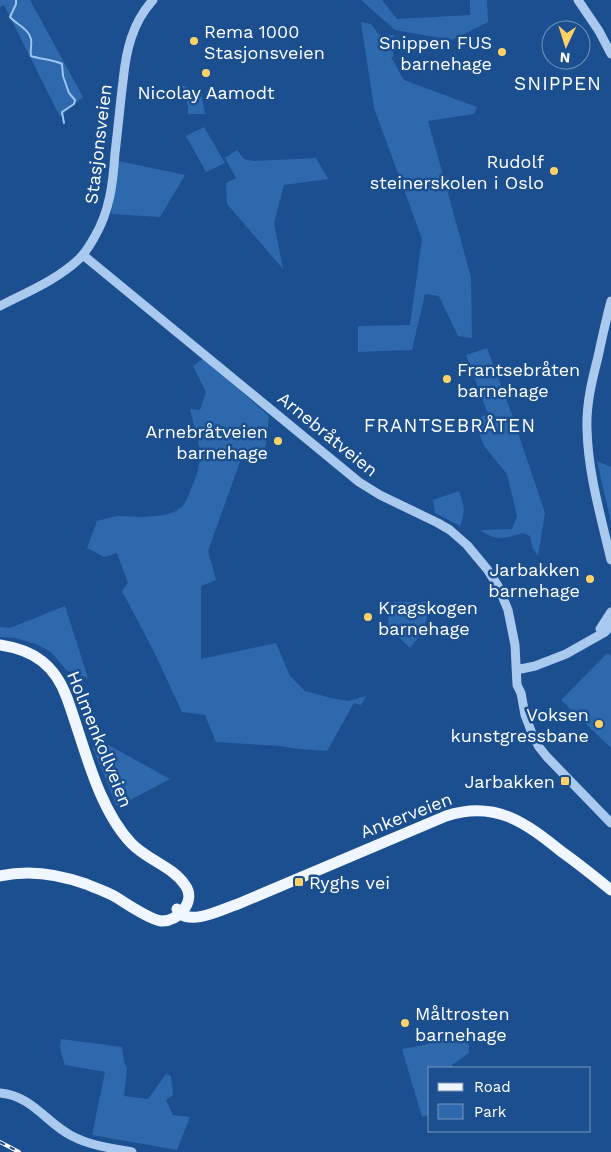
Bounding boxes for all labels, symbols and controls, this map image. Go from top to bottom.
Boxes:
north arrow [541,20,591,70]
place label: Rema 1000 Stasjonsveien [204,21,325,63]
place label: Snippen FUS barnehage [379,32,492,74]
marker: Rema 1000 Stasjonsveien [188,35,200,47]
marker: Snippen FUS barnehage [496,46,508,58]
text: N [559,50,571,66]
marker: Nicolay Aamodt [200,67,212,79]
district label: SNIPPEN [514,72,602,95]
place label: Nicolay Aamodt [137,82,275,103]
street label: Stasjonsveien [80,83,116,205]
place label: Rudolf steinerskolen i Oslo [370,151,544,193]
marker: Rudolf steinerskolen i Oslo [548,165,560,177]
place label: Frantsebråten barnehage [457,359,580,401]
marker: Frantsebråten barnehage [441,373,453,385]
street label: Arnebråtveien [274,387,382,481]
district label: FRANTSEBRÅTEN [364,414,536,437]
place label: Arnebråtveien barnehage [145,421,268,463]
marker: Arnebråtveien barnehage [272,435,284,447]
place label: Jarbakken barnehage [488,559,580,601]
marker: Jarbakken barnehage [584,573,596,585]
place label: Kragskogen barnehage [378,597,478,639]
marker: Kragskogen barnehage [362,611,374,623]
street label: Holmenkollveien [63,668,137,810]
place label: Voksen kunstgressbane [451,704,589,746]
marker: Voksen kunstgressbane [593,718,605,730]
place label: Jarbakken [465,771,555,792]
marker: Jarbakken [559,775,571,787]
street label: Ankerveien [357,788,455,842]
place label: Ryghs vei [309,872,390,893]
marker: Ryghs vei [293,876,305,888]
place label: Måltrosten barnehage [415,1003,510,1045]
marker: Måltrosten barnehage [399,1017,411,1029]
legend [428,1067,591,1132]
text: Road [474,1078,511,1096]
text: Park [474,1103,507,1121]

